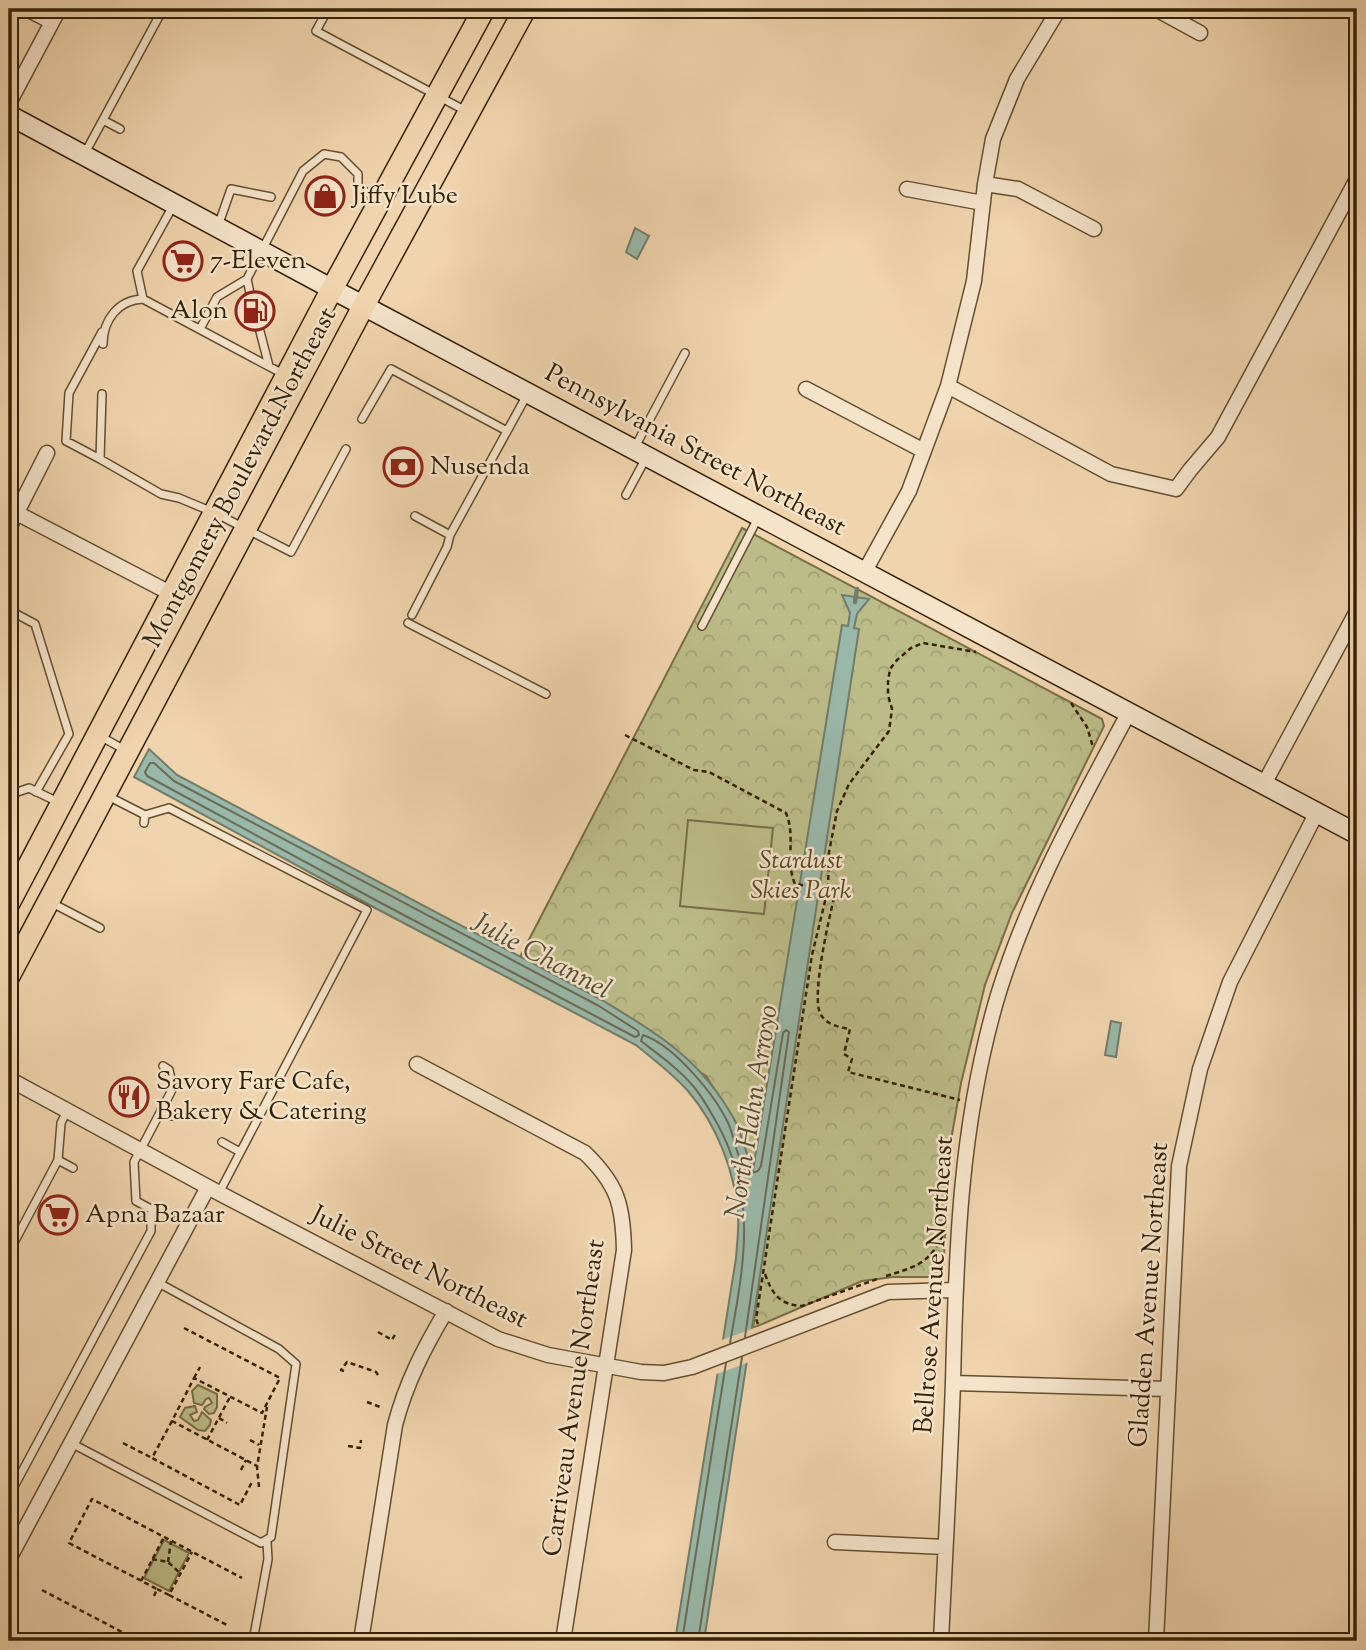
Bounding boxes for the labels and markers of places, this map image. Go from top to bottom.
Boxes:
shop icon: Jiffy Lube [304,175,346,217]
place label: Jiffy Lube [350,178,458,215]
supermarket icon: 7-Eleven [162,240,204,282]
place label: 7-Eleven [210,243,306,280]
fuel station icon: Alon [234,290,276,332]
place label: Alon [170,293,228,330]
bank icon: Nusenda [382,446,424,488]
place label: Nusenda [430,449,530,486]
place label: Savory Fare Cafe, Bakery & Catering [156,1064,367,1131]
restaurant icon: Savory Fare Cafe, Bakery & Catering [108,1076,150,1118]
supermarket icon: Apna Bazaar [37,1194,79,1236]
place label: Apna Bazaar [85,1197,225,1234]

